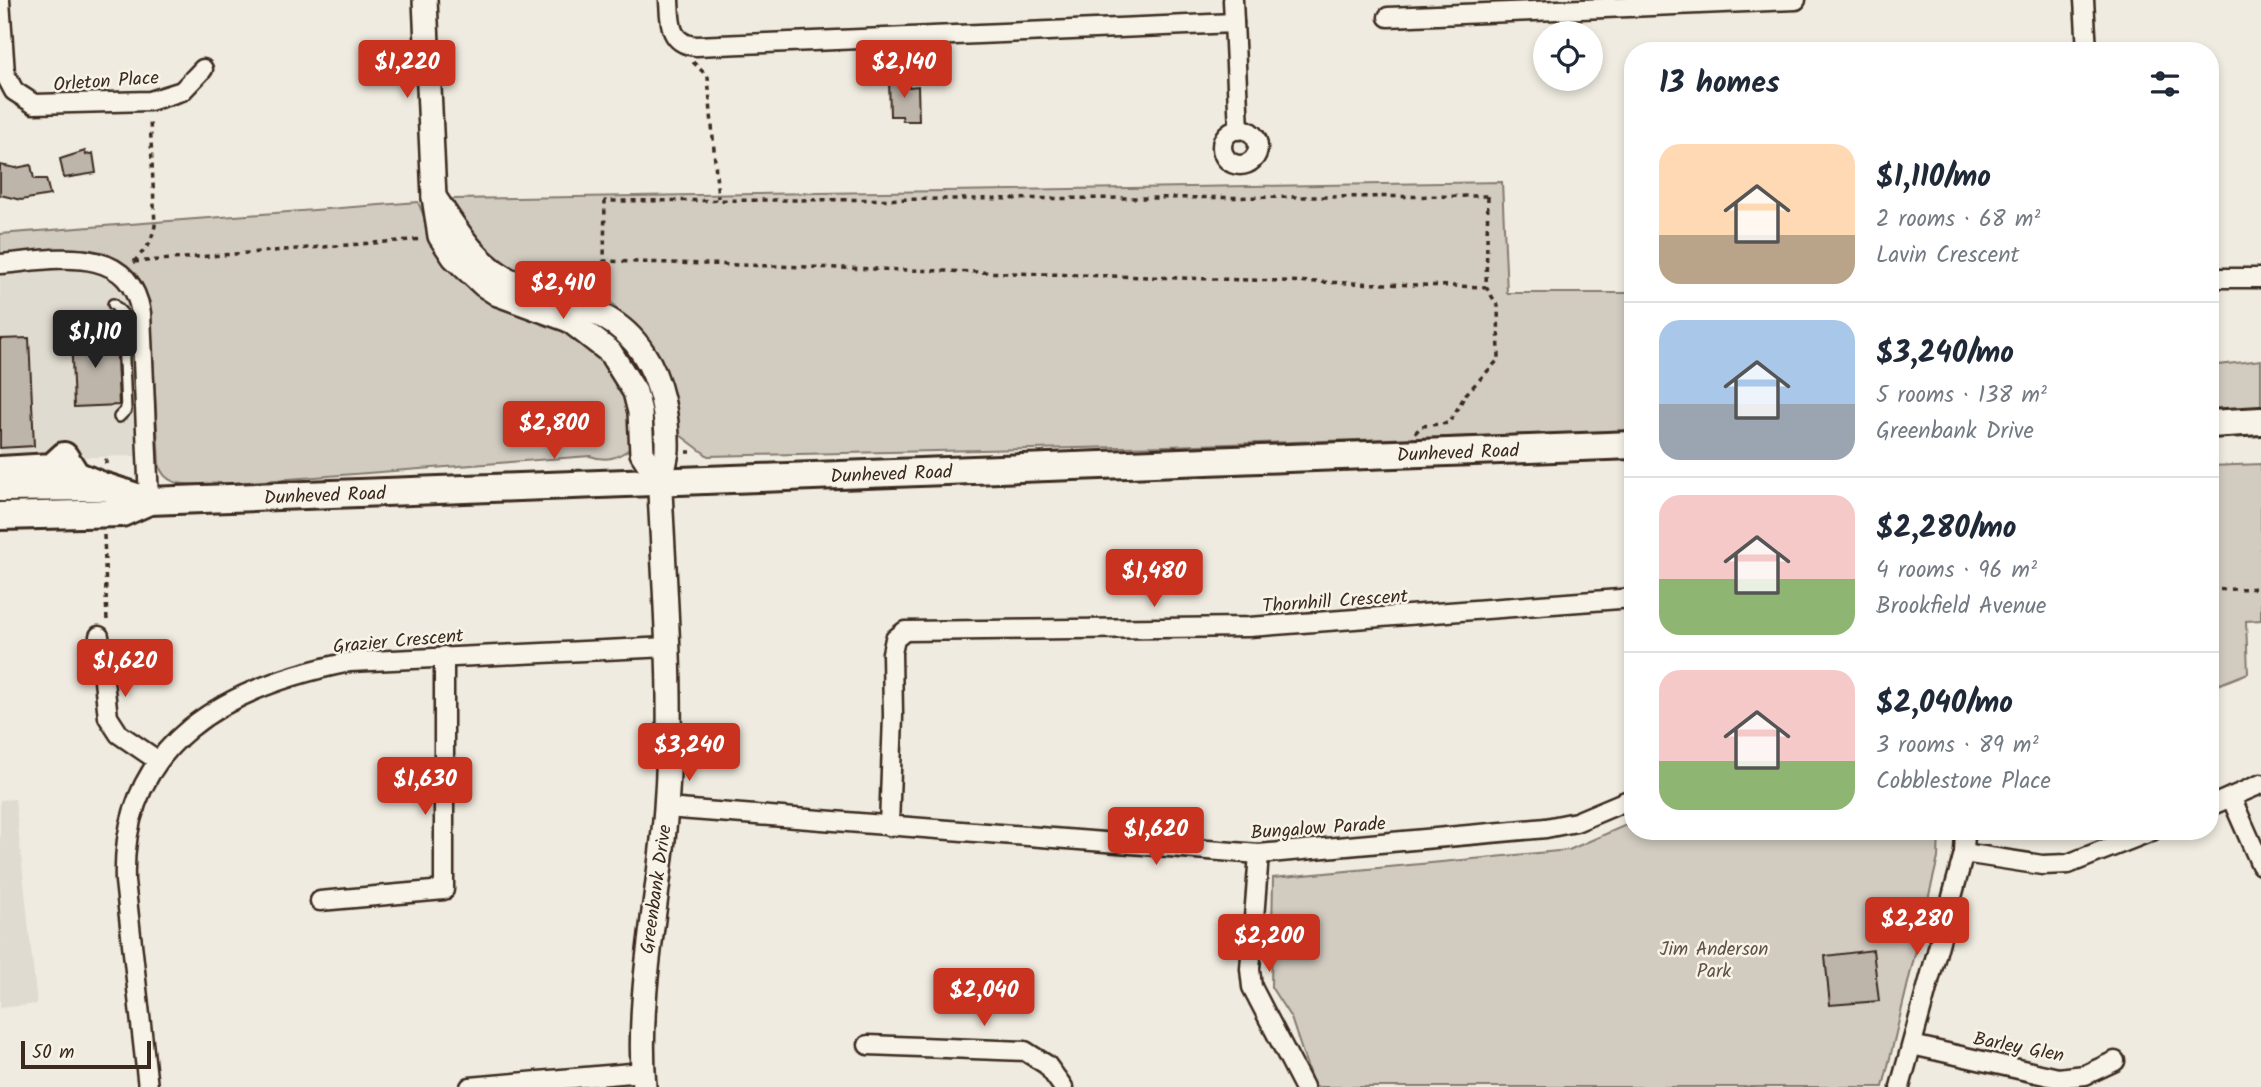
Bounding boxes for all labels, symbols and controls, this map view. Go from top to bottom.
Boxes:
map controls [1533,21,1603,91]
button: locate [1533,21,1603,91]
pin: $1,220 [350,41,464,100]
pin: $2,140 [847,41,961,100]
text: $1,220 [374,45,440,81]
text: $2,140 [872,45,936,81]
text: 13 homes [1659,60,1780,108]
street label: Orleton Place [52,63,160,101]
icon: filters [2146,65,2184,103]
text: $1,110/mo [1876,154,1991,202]
icon: home [1715,172,1799,256]
text: 2 rooms · 68 m² [1876,202,2040,238]
text: Lavin Crescent [1876,238,2019,274]
pin: $2,410 [506,262,620,321]
text: $2,410 [531,266,595,302]
pin: $1,110 [38,310,152,370]
text: $1,110 [69,315,121,351]
text: $3,240/mo [1876,330,2014,378]
icon: home [1715,348,1799,432]
text: 5 rooms · 138 m² [1876,378,2047,414]
pin: $2,800 [497,402,611,461]
text: $2,800 [519,406,589,442]
text: Greenbank Drive [1876,414,2034,450]
street label: Dunheved Road [1396,436,1520,471]
street label: Dunheved Road [830,458,953,492]
street label: Dunheved Road [263,479,387,514]
text: $2,280/mo [1876,505,2016,553]
icon: home [1715,523,1799,607]
pin: $1,480 [1097,550,1211,609]
text: 4 rooms · 96 m² [1876,553,2037,589]
text: $1,480 [1122,554,1186,590]
street label: Thornhill Crescent [1261,582,1410,622]
text: Brookfield Avenue [1876,589,2046,625]
street label: Grazier Crescent [332,621,465,663]
pin: $1,620 [68,640,182,699]
text: $1,620 [93,644,157,680]
text: $2,040/mo [1876,680,2013,728]
icon: home [1715,698,1799,782]
pin: $3,240 [632,724,746,783]
text: $3,240 [654,728,724,764]
text: 3 rooms · 89 m² [1876,728,2039,764]
pin: $1,630 [368,758,482,817]
text: $1,630 [393,762,457,798]
text: Cobblestone Place [1876,764,2051,800]
pin: $1,620 [1099,808,1213,867]
street label: Bungalow Parade [1250,809,1387,849]
text: $1,620 [1124,812,1188,848]
street label: Greenbank Drive [633,822,681,956]
pin: $2,280 [1860,898,1974,957]
text: $2,280 [1881,902,1953,938]
pin: $2,200 [1212,914,1326,974]
text: $2,200 [1234,919,1304,955]
park label: Jim Anderson Park [1660,935,1768,987]
pin: $2,040 [927,968,1041,1028]
text: $2,040 [949,973,1019,1009]
street label: Barley Glen [1971,1024,2067,1071]
scale bar [21,1038,150,1070]
text: 50 m [32,1038,74,1068]

